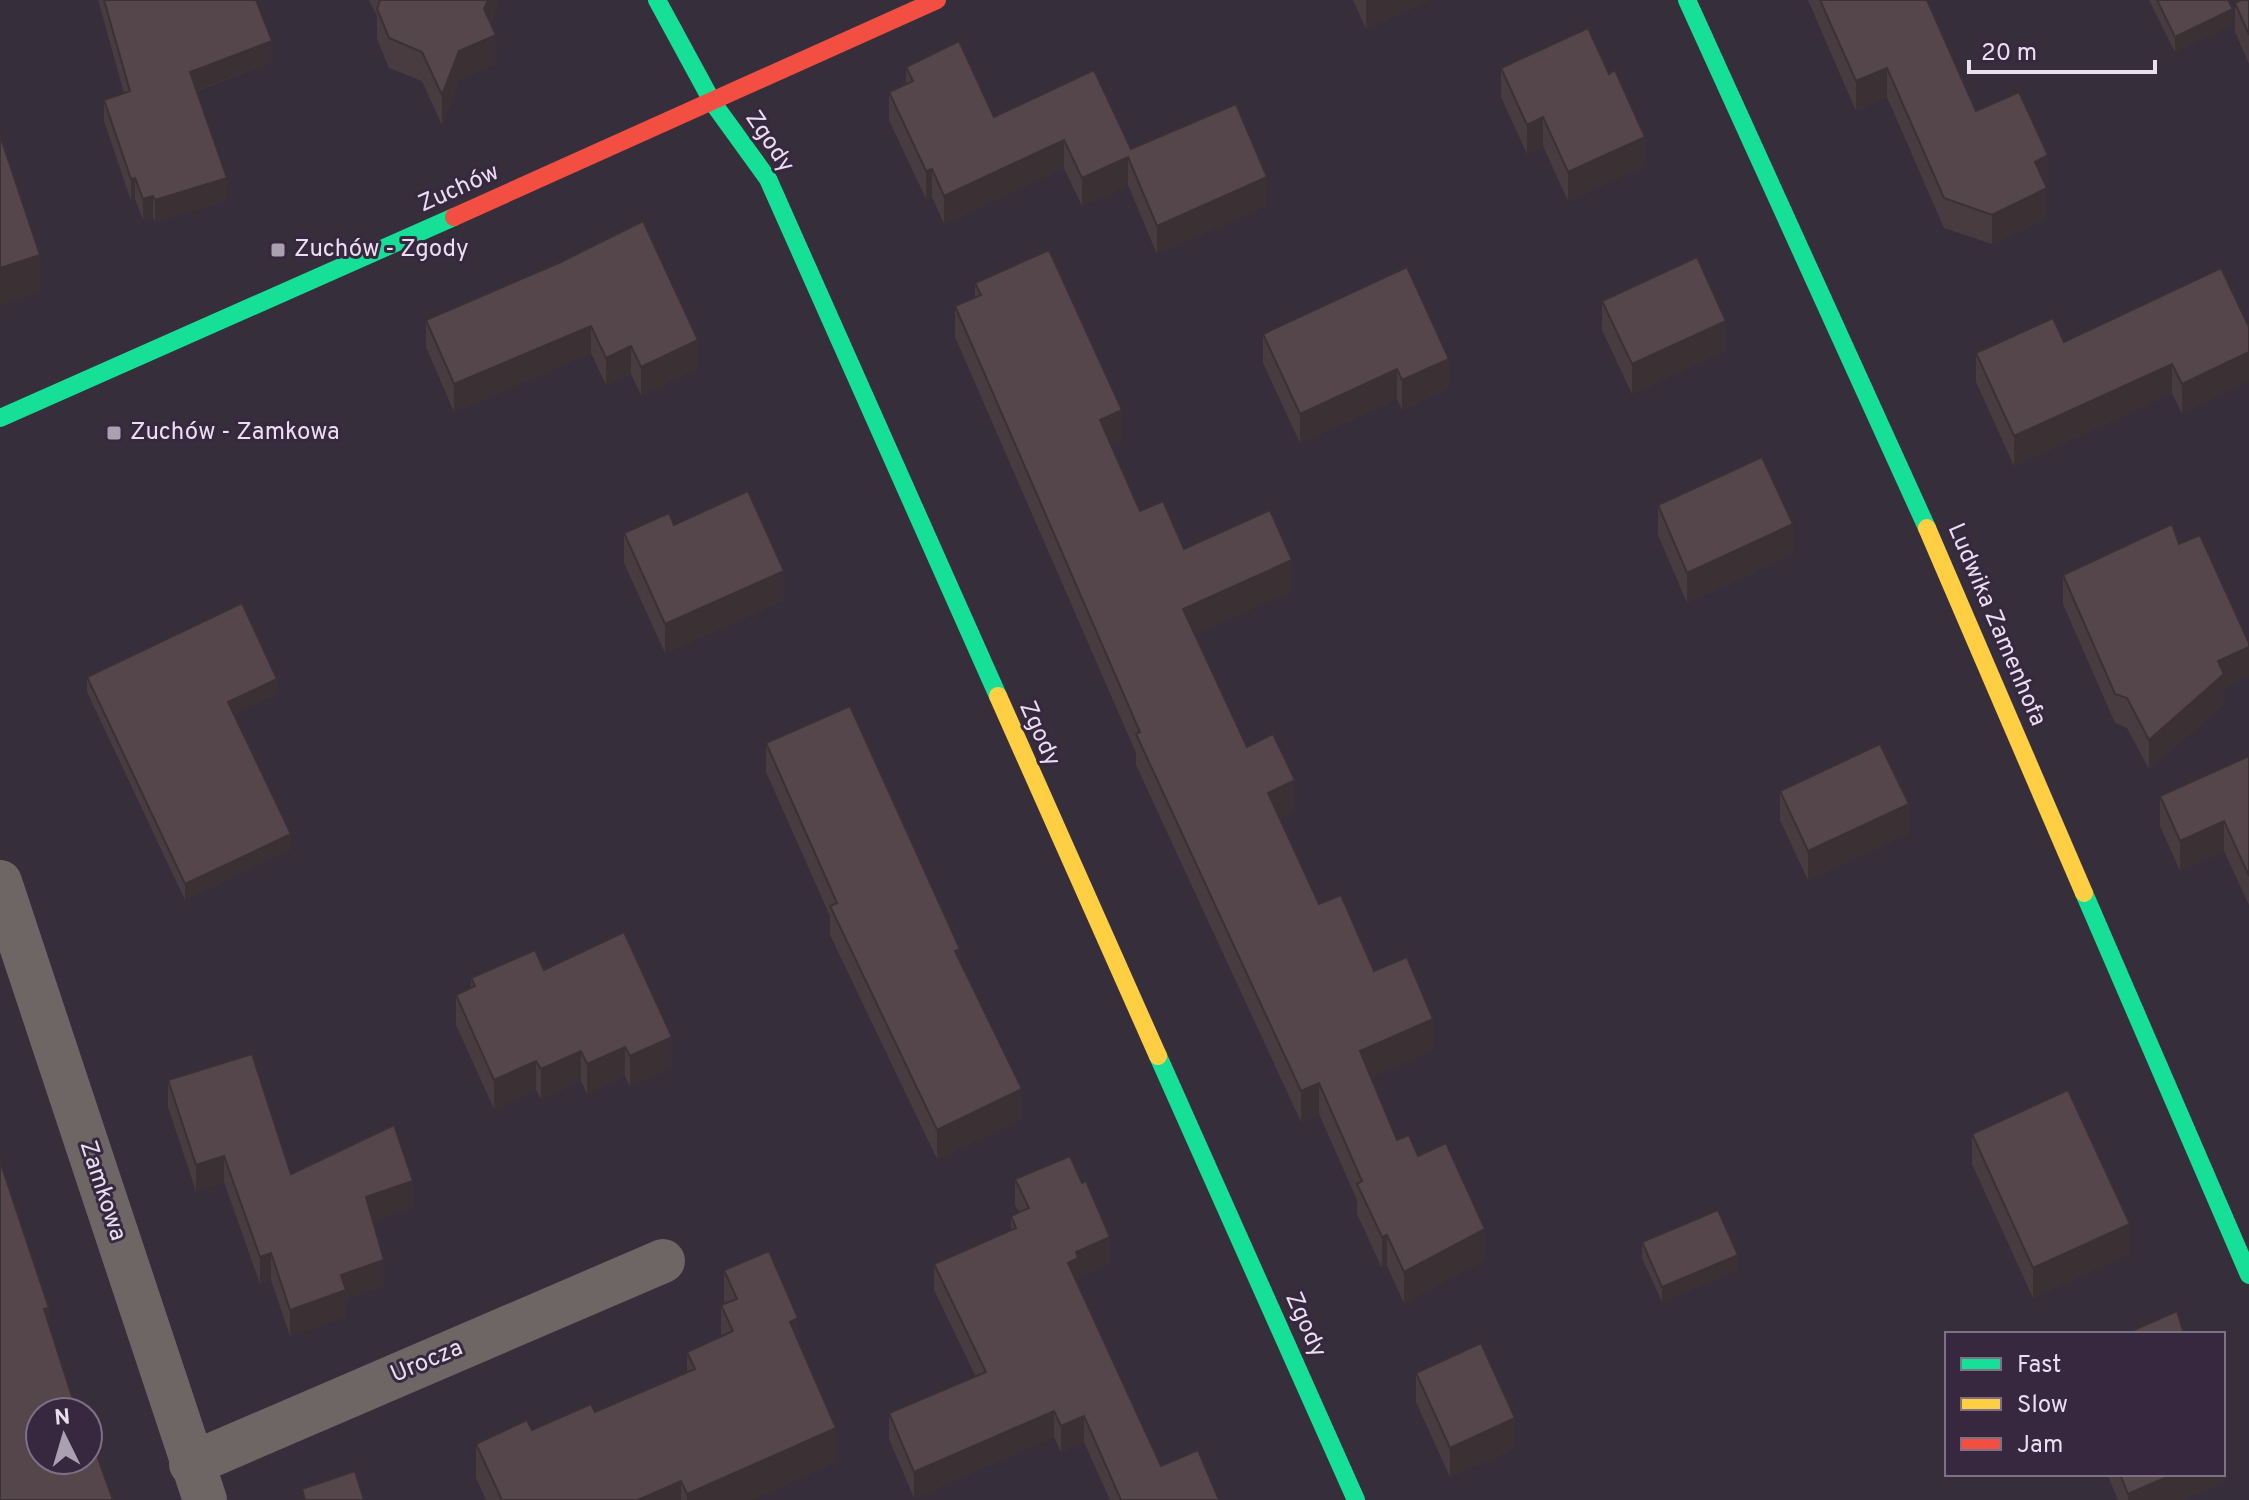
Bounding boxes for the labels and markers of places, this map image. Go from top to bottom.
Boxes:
place label: Zuchów - Zgody [294,235,469,265]
marker: Zuchów - Zgody [269,241,287,259]
place label: Zuchów - Zamkowa [130,418,340,448]
marker: Zuchów - Zamkowa [105,424,123,442]

